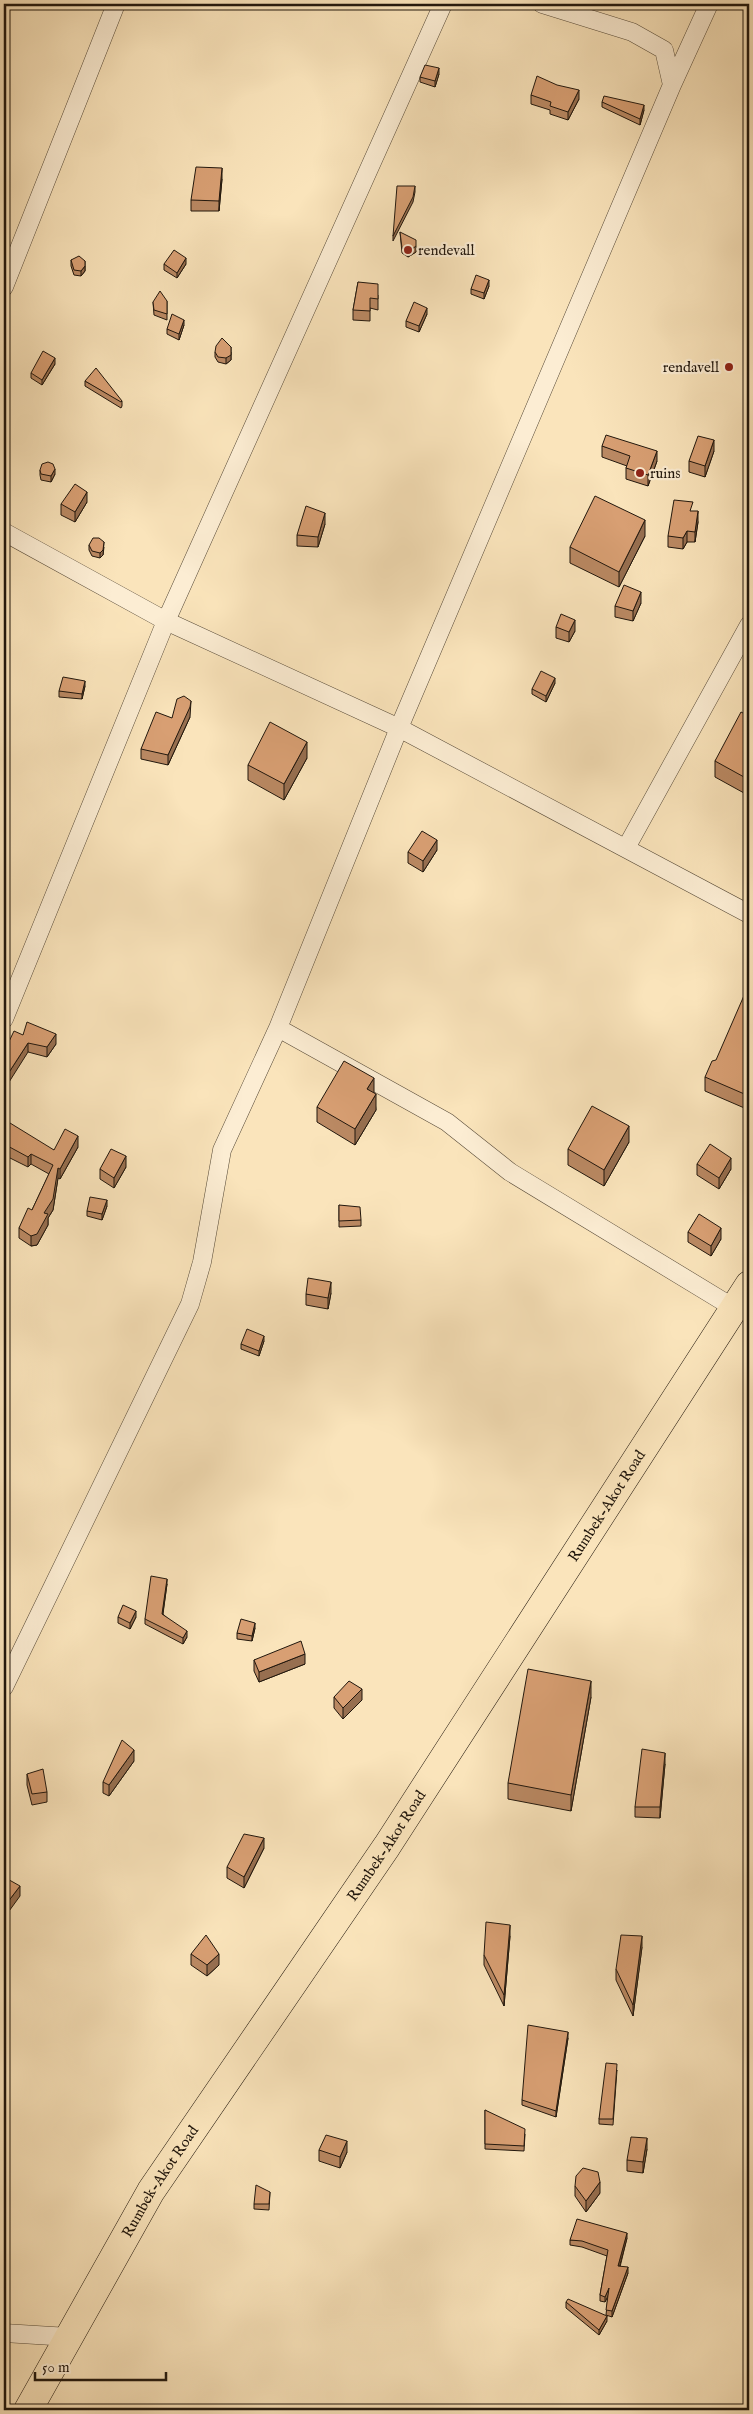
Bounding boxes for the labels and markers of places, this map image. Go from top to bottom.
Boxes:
place label: rendevall [418,241,475,260]
marker: rendevall [402,244,414,256]
place label: rendavell [663,358,720,377]
marker: rendavell [723,361,735,373]
place label: ruins [650,464,681,483]
marker: ruins [634,467,646,479]

